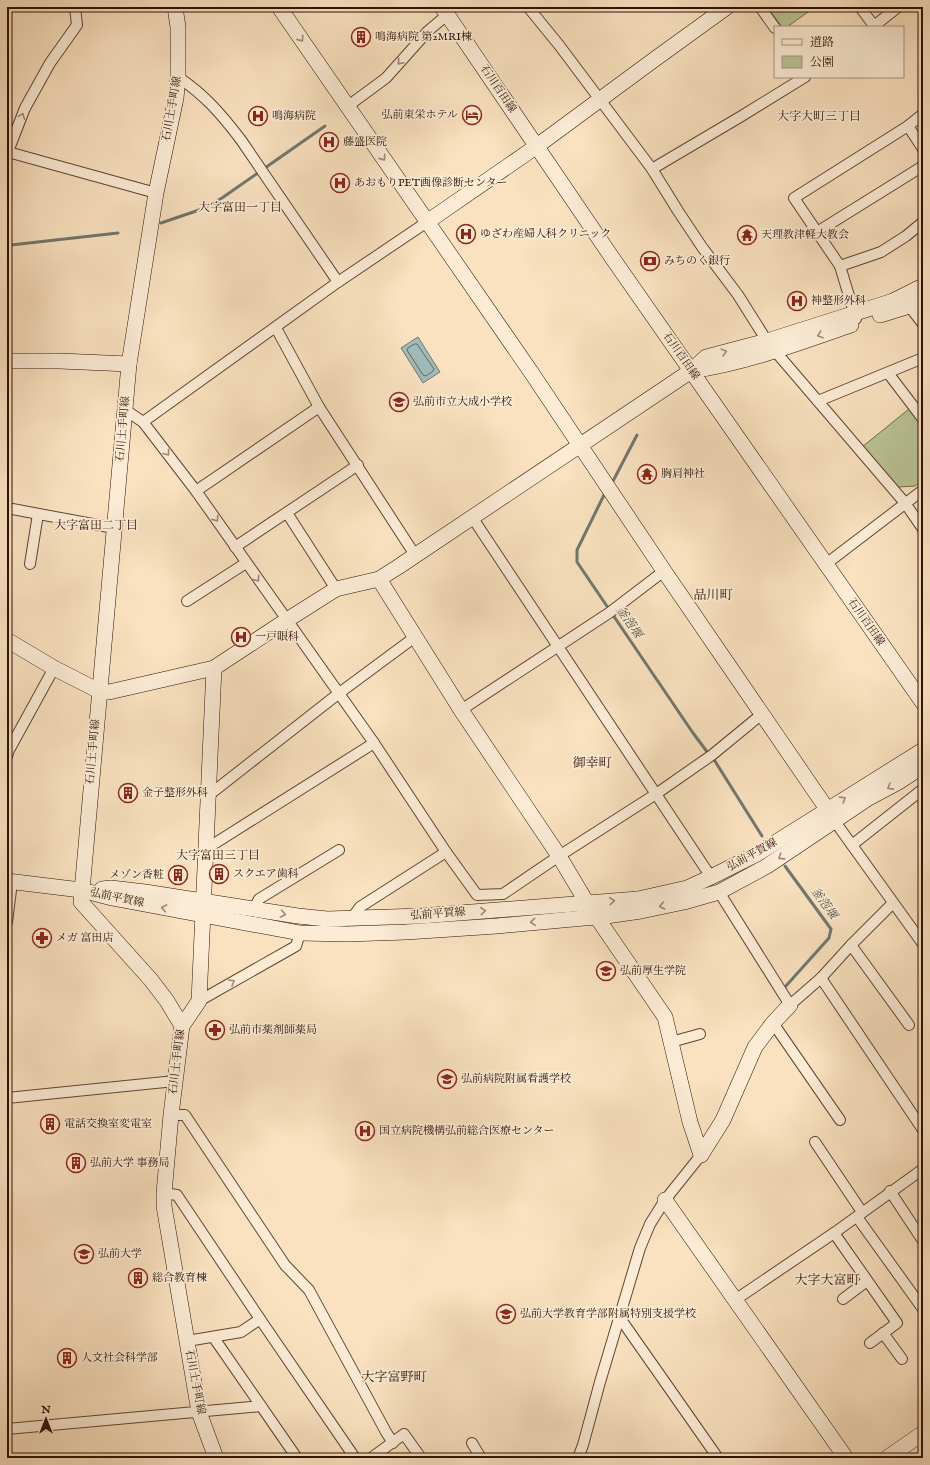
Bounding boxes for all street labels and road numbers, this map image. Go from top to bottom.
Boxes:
street label: 石川百田線 [477,62,519,116]
street label: 石川土手町線 [159,75,185,143]
street label: 石川百田線 [659,329,703,383]
street label: 石川土手町線 [113,396,133,462]
street label: 石川百田線 [844,595,888,649]
street label: 石川土手町線 [83,719,103,785]
street label: 弘前平賀線 [725,836,779,874]
street label: 弘前平賀線 [89,885,145,911]
street label: 弘前平賀線 [410,905,466,923]
street label: 石川土手町線 [166,1028,188,1096]
street label: 石川土手町線 [182,1348,208,1416]

